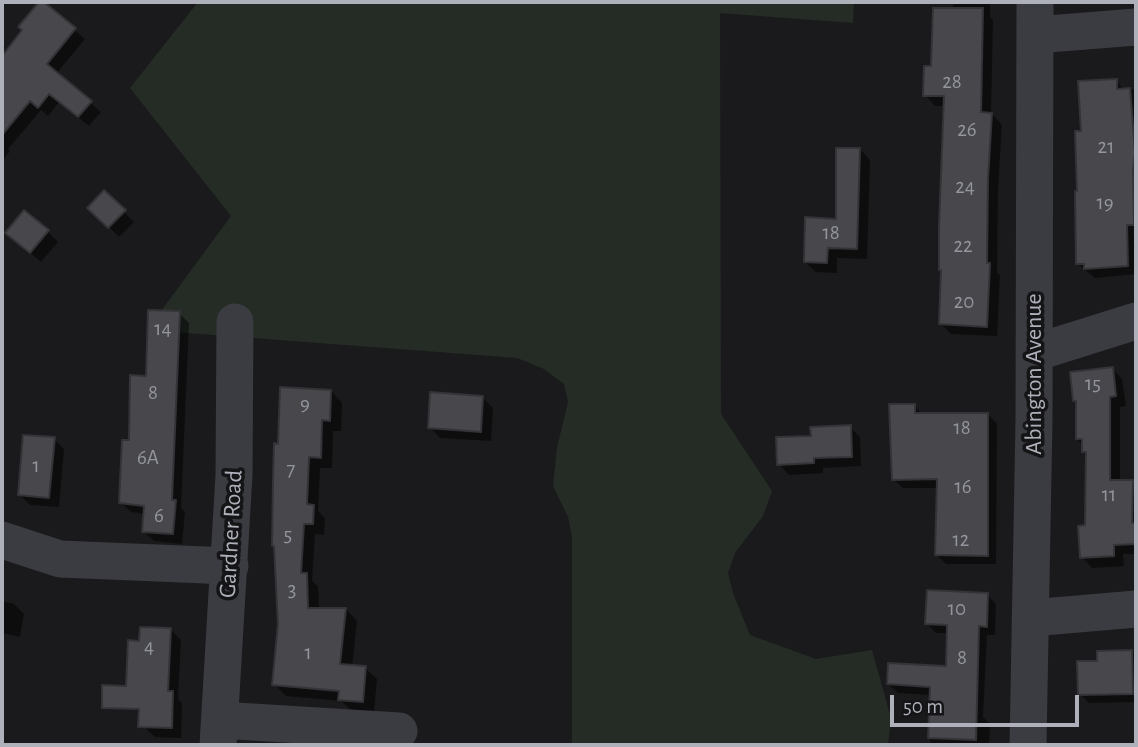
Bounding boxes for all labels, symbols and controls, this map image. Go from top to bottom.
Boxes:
house number: 28 [942,69,962,95]
house number: 26 [957,117,977,143]
house number: 21 [1098,134,1114,160]
house number: 24 [955,174,975,200]
house number: 19 [1096,190,1114,216]
house number: 18 [822,220,840,246]
house number: 22 [953,233,973,259]
house number: 20 [954,289,974,315]
street label: Abington Avenue [1020,293,1048,455]
house number: 14 [154,316,172,342]
house number: 15 [1085,371,1101,397]
house number: 8 [148,380,158,406]
house number: 9 [300,391,310,417]
house number: 18 [953,415,971,441]
house number: 6A [137,445,159,471]
house number: 1 [32,453,40,479]
house number: 7 [287,457,295,483]
street label: Gardner Road [213,469,249,599]
house number: 16 [954,474,972,500]
house number: 11 [1102,482,1116,508]
house number: 6 [154,503,164,529]
house number: 5 [284,522,292,548]
house number: 12 [953,527,969,553]
house number: 3 [288,577,296,603]
house number: 10 [948,596,966,622]
house number: 4 [144,634,154,660]
house number: 1 [304,640,312,666]
house number: 8 [957,645,967,671]
scale bar [893,680,1082,724]
text: 50 m [903,696,943,717]

